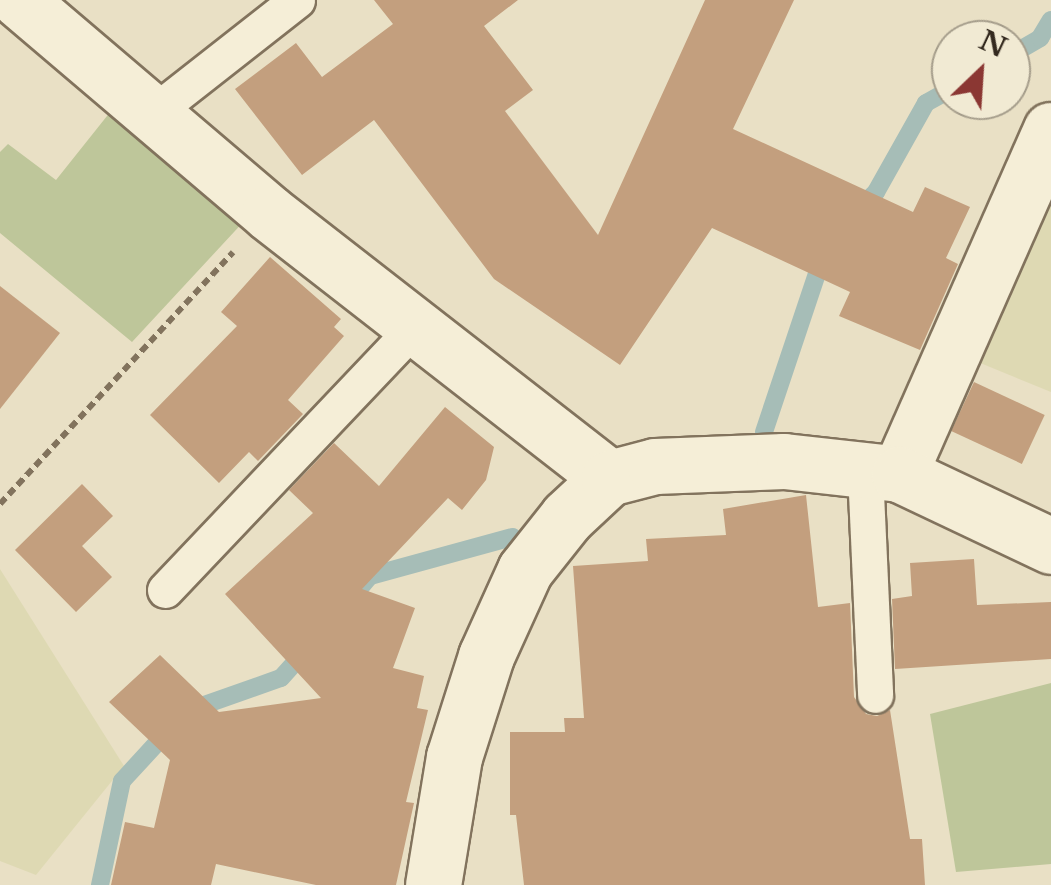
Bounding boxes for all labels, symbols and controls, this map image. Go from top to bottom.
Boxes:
north arrow [931,20,1031,120]
text: N [974,23,1012,66]

